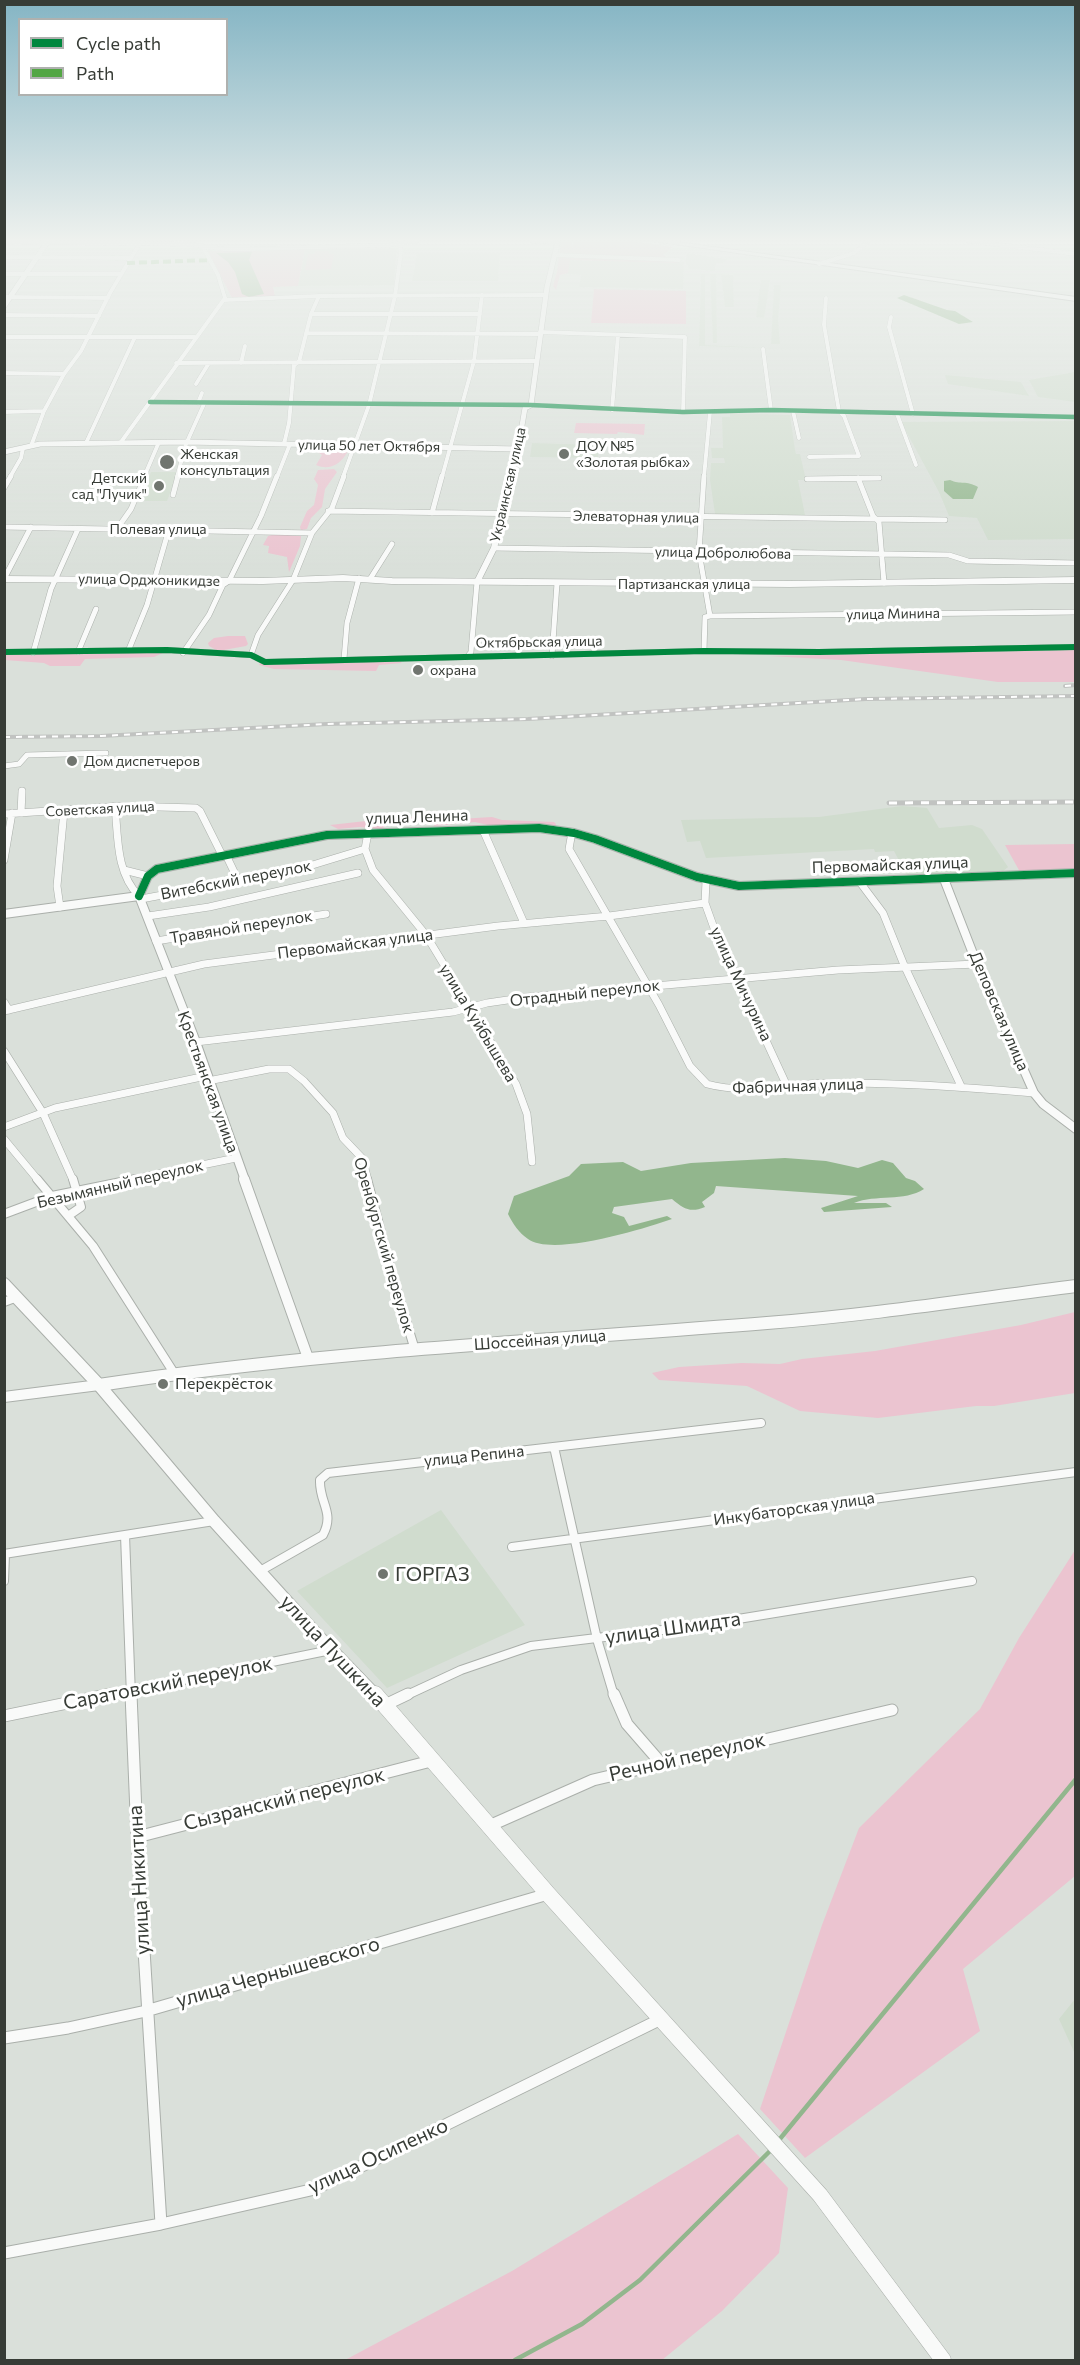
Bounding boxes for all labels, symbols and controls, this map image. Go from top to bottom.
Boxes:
legend [18,18,228,96]
text: Cycle path [76,32,161,54]
text: Path [76,62,114,84]
street label: Украинская улица [487,426,529,544]
street label: улица 50 лет Октября [298,436,440,456]
place label: ДОУ №5 «Золотая рыбка» [576,438,690,470]
place label: Женская консультация [180,446,270,478]
marker: ДОУ №5 «Золотая рыбка» [557,447,571,461]
marker: Женская консультация [158,453,176,471]
place label: Детский сад "Лучик" [72,470,147,502]
marker: Детский сад "Лучик" [152,479,166,493]
street label: Элеваторная улица [573,508,699,526]
street label: Полевая улица [109,521,207,537]
street label: улица Добролюбова [655,543,791,563]
street label: улица Орджоникидзе [78,570,220,590]
street label: Партизанская улица [618,576,750,592]
street label: улица Минина [846,605,940,623]
street label: Октябрьская улица [475,632,603,652]
place label: охрана [430,662,476,678]
marker: охрана [411,663,425,677]
place label: Дом диспетчеров [84,753,200,769]
marker: Дом диспетчеров [65,754,79,768]
street label: Советская улица [45,798,155,820]
street label: улица Ленина [365,806,469,828]
street label: Первомайская улица [811,853,969,877]
street label: Витебский переулок [159,856,313,904]
street label: Травяной переулок [168,906,314,948]
street label: улица Мичурина [706,924,776,1044]
street label: Первомайская улица [276,925,434,963]
street label: Деповская улица [965,948,1033,1074]
street label: улица Куйбышева [435,960,521,1086]
street label: Отрадный переулок [509,976,661,1010]
street label: Крестьянская улица [173,1008,243,1156]
street label: Фабричная улица [732,1074,864,1098]
street label: Оренбургский переулок [350,1155,418,1335]
street label: Безымянный переулок [35,1156,205,1212]
street label: Шоссейная улица [473,1326,607,1354]
place label: Перекрёсток [175,1374,273,1394]
marker: Перекрёсток [156,1377,170,1391]
street label: улица Репина [423,1441,525,1471]
street label: Инкубаторская улица [712,1488,876,1530]
place label: ГОРГАЗ [395,1562,469,1586]
marker: ГОРГАЗ [376,1567,390,1581]
street label: улица Пушкина [275,1590,391,1712]
street label: улица Шмидта [604,1607,742,1649]
street label: Саратовский переулок [61,1651,275,1715]
street label: Речной переулок [606,1727,768,1787]
street label: Сызранский переулок [181,1762,387,1836]
street label: улица Никитина [123,1805,155,1955]
street label: улица Чернышевского [173,1931,383,2013]
street label: улица Осипенко [304,2113,452,2199]

